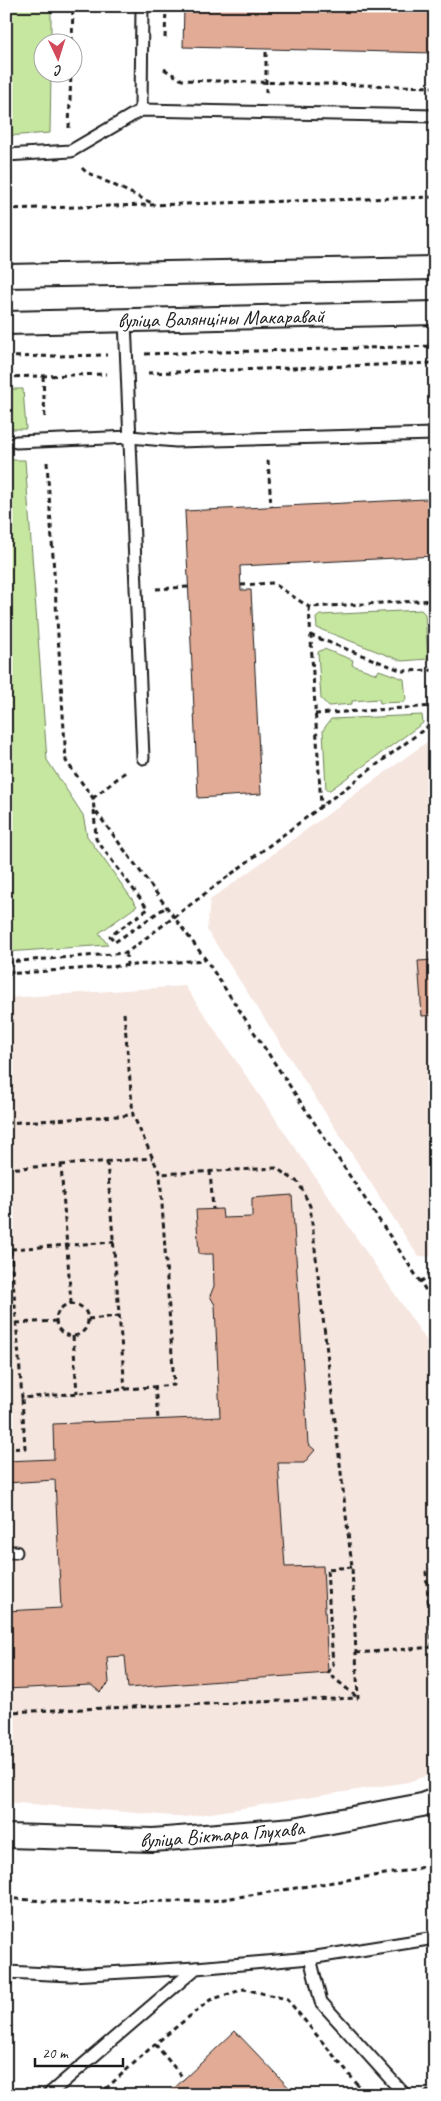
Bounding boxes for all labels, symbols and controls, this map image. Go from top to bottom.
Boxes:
north arrow [32,32,82,82]
text: С [53,62,63,79]
street label: вуліца Валянціны Макаравай [117,303,326,333]
street label: вуліца Віктара Глухава [140,1814,307,1853]
scale bar [35,2036,122,2068]
text: 20 m [42,2044,69,2063]

